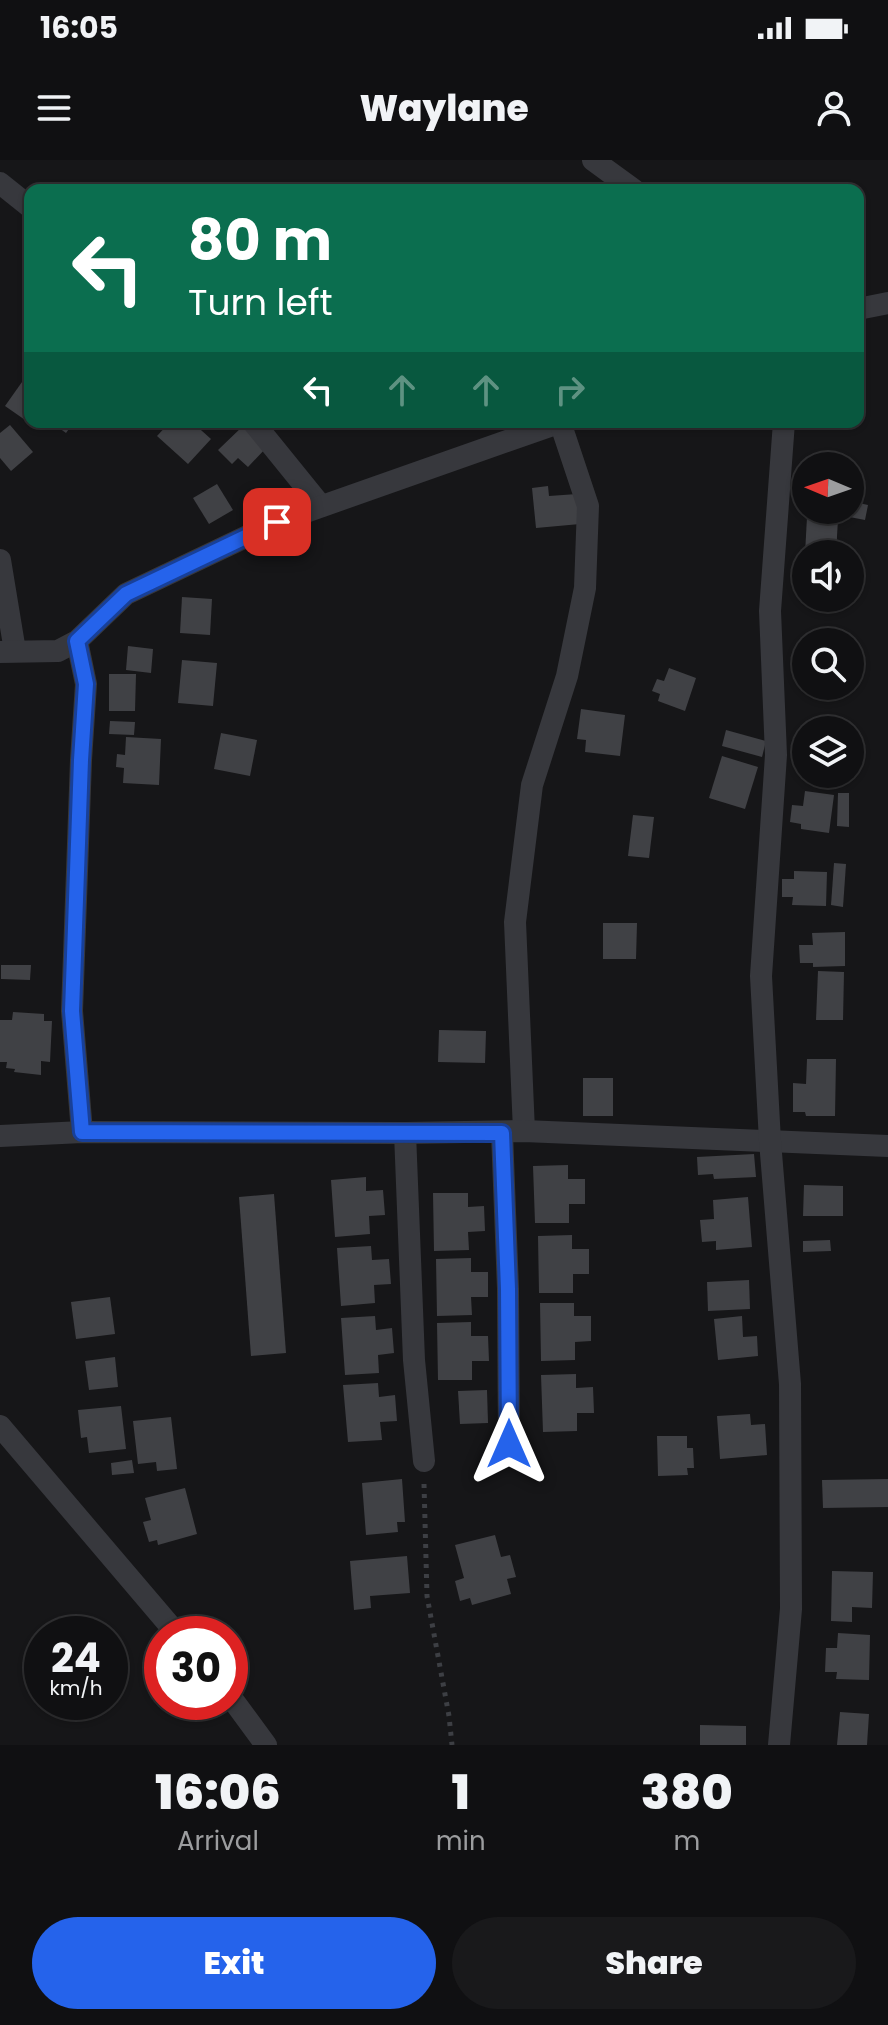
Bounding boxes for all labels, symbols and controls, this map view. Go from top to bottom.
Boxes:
text: 16:05 [40,6,118,49]
text: Waylane [359,83,529,134]
icon: menu [32,86,76,130]
icon: person [812,86,856,130]
text: 80 m [188,201,332,280]
icon: left [56,216,160,320]
text: Turn left [188,277,333,328]
icon: left [296,368,340,412]
icon: ahead [380,368,424,412]
icon: ahead [464,368,508,412]
icon: right [548,368,592,412]
north arrow [792,452,864,524]
map controls [792,452,864,788]
pin [243,488,311,556]
icon: arrive [255,500,299,544]
button: sound [792,540,864,612]
button: search [792,628,864,700]
button: layers [792,716,864,788]
position arrow [467,1402,551,1486]
speed limit sign: 30 [144,1616,248,1720]
text: 24 [51,1630,101,1686]
text: km/h [49,1674,103,1702]
text: 16:06 [155,1759,281,1826]
text: 1 [451,1759,470,1826]
text: 380 [641,1759,733,1826]
text: Arrival [177,1823,259,1859]
text: min [436,1823,486,1859]
text: m [673,1823,700,1859]
button: Exit [32,1917,436,2009]
button: Share [452,1917,856,2009]

